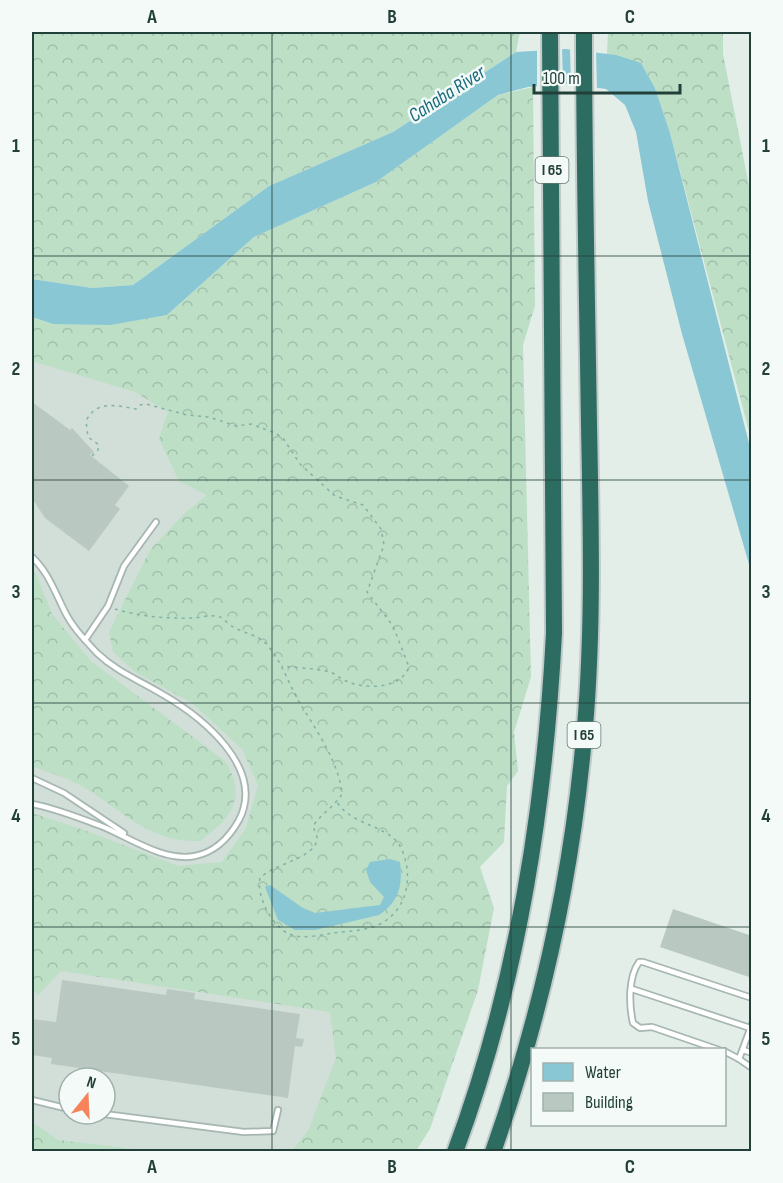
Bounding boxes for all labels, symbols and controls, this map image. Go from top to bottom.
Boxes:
text: A [146,5,157,29]
text: B [387,5,397,29]
text: C [625,5,635,29]
scale bar [534,57,680,95]
water label: Cahaba River [404,60,491,128]
text: 100 m [543,68,580,89]
text: 1 [12,134,20,158]
text: 1 [762,134,770,158]
road number: I 65 [536,157,568,183]
text: 2 [12,357,20,381]
text: 2 [762,357,770,381]
text: 3 [12,580,21,604]
text: 3 [762,580,771,604]
road number: I 65 [568,722,600,748]
text: 4 [11,804,21,828]
text: 4 [761,804,771,828]
text: 5 [12,1027,21,1051]
text: 5 [762,1027,771,1051]
legend [531,1048,726,1126]
text: Water [585,1062,621,1083]
north arrow [57,1066,117,1126]
text: N [84,1073,98,1094]
text: Building [585,1092,633,1113]
text: A [146,1155,157,1179]
text: B [387,1155,397,1179]
text: C [625,1155,635,1179]

